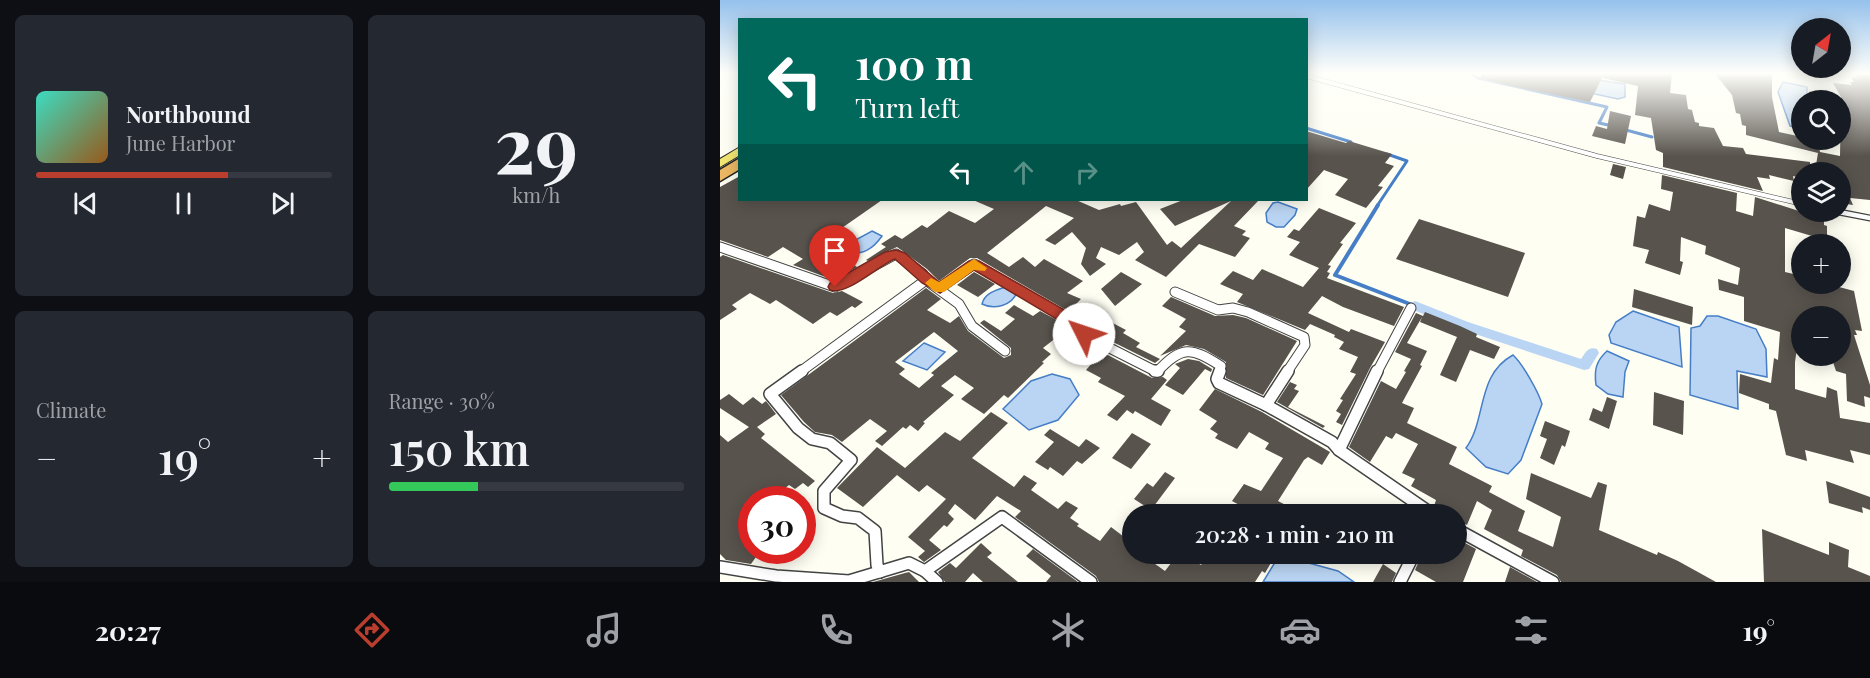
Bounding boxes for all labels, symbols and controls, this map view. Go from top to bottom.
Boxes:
north arrow [1791,18,1851,78]
map controls [1791,18,1851,366]
text: 100 m [855,35,973,91]
icon: left [756,42,834,120]
text: Turn left [855,89,959,125]
text: 29 [494,90,578,194]
button: search [1791,90,1851,150]
text: Northbound [126,99,251,129]
text: June Harbor [126,129,236,156]
icon: left [944,156,977,189]
icon: ahead [1007,156,1040,189]
icon: right [1070,156,1103,189]
button: layers [1791,162,1851,222]
text: km/h [512,181,560,208]
icon: previous [69,187,102,220]
icon: pause [167,187,200,220]
icon: next [266,187,299,220]
pin [809,225,860,287]
icon: arrive [818,234,851,267]
button: + [1791,234,1851,294]
position arrow [1052,302,1116,366]
button: − [1791,306,1851,366]
text: Range · 30% [389,387,495,414]
text: Climate [36,396,106,423]
text: 150 km [389,417,530,477]
text: 19° [158,426,212,486]
text: − [36,435,57,479]
text: + [312,435,332,479]
speed limit sign: 30 [738,486,816,564]
text: 20:28 · 1 min · 210 m [1195,519,1394,549]
icon: directions [351,609,393,651]
icon: music [583,609,625,651]
icon: phone [815,609,857,651]
icon: climate [1047,609,1089,651]
icon: car [1279,609,1321,651]
icon: filters [1510,609,1552,651]
text: 20:27 [95,612,161,648]
text: 19° [1742,612,1775,648]

